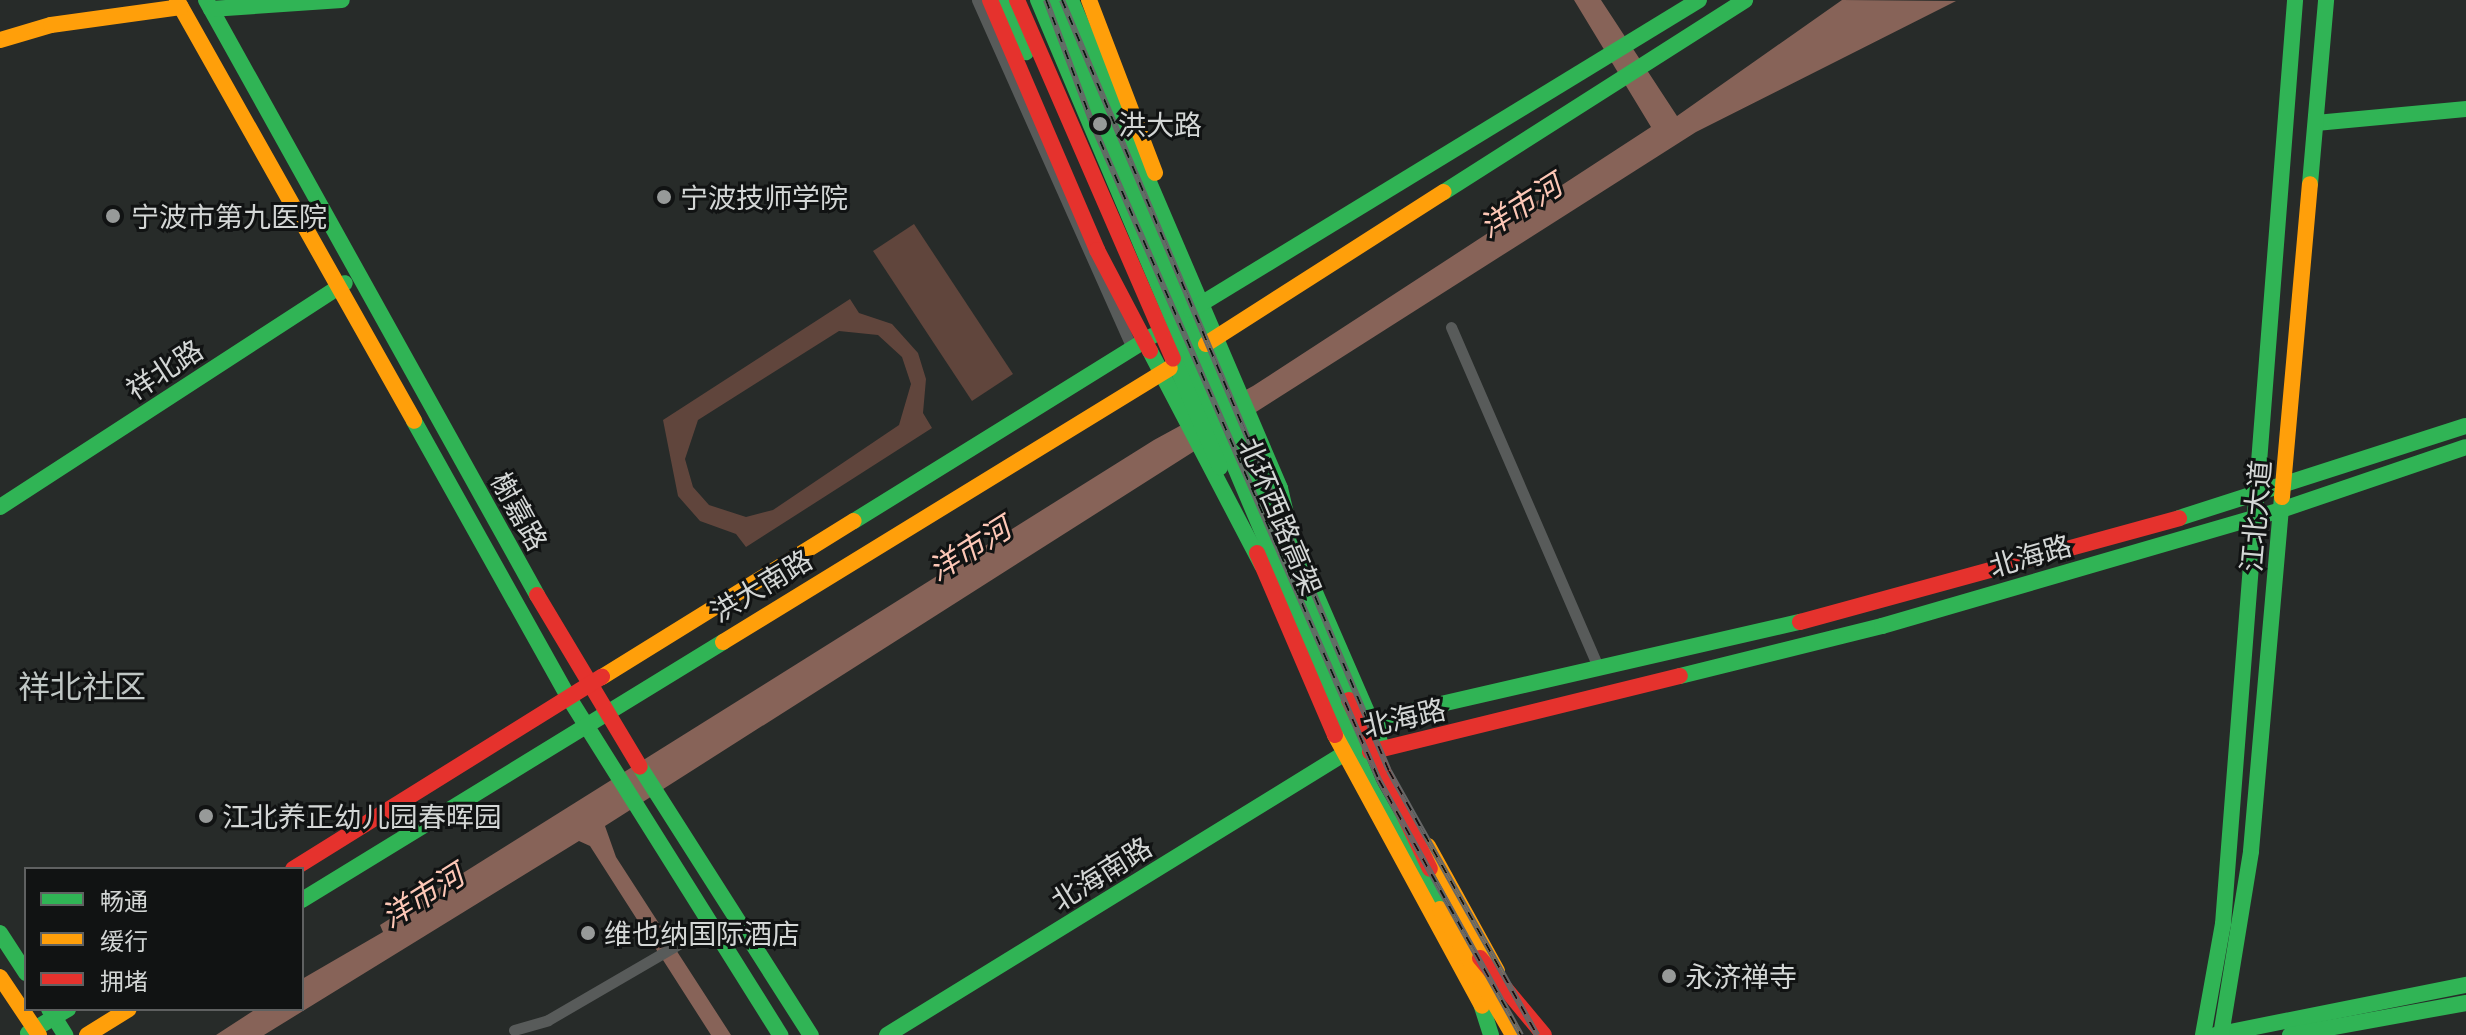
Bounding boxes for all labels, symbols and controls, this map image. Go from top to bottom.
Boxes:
place label: 洪大路 [1118,107,1202,141]
marker: 洪大路 [1089,113,1111,135]
water label: 洋市河 [1472,166,1568,244]
place label: 宁波技师学院 [680,180,848,214]
marker: 宁波技师学院 [655,188,673,206]
place label: 宁波市第九医院 [131,199,327,233]
marker: 宁波市第九医院 [102,205,124,227]
street label: 祥北路 [120,332,208,406]
street label: 北环西路高架 [1233,432,1329,600]
street label: 江北大道 [2233,459,2277,573]
street label: 榭嘉路 [485,466,555,556]
water label: 洋市河 [921,509,1017,587]
street label: 北海路 [1985,527,2075,583]
street label: 洪大南路 [704,542,818,628]
district label: 祥北社区 [18,666,146,704]
street label: 北海路 [1359,691,1449,743]
place label: 江北养正幼儿园春晖园 [222,799,502,833]
marker: 江北养正幼儿园春晖园 [197,807,215,825]
street label: 北海南路 [1045,829,1157,917]
water label: 洋市河 [374,856,470,934]
legend [24,867,304,1011]
text: 畅通 [100,884,148,916]
place label: 维也纳国际酒店 [604,916,800,950]
text: 缓行 [100,924,148,956]
marker: 维也纳国际酒店 [579,924,597,942]
place label: 永济禅寺 [1685,959,1797,993]
text: 拥堵 [100,964,148,996]
marker: 永济禅寺 [1660,967,1678,985]

